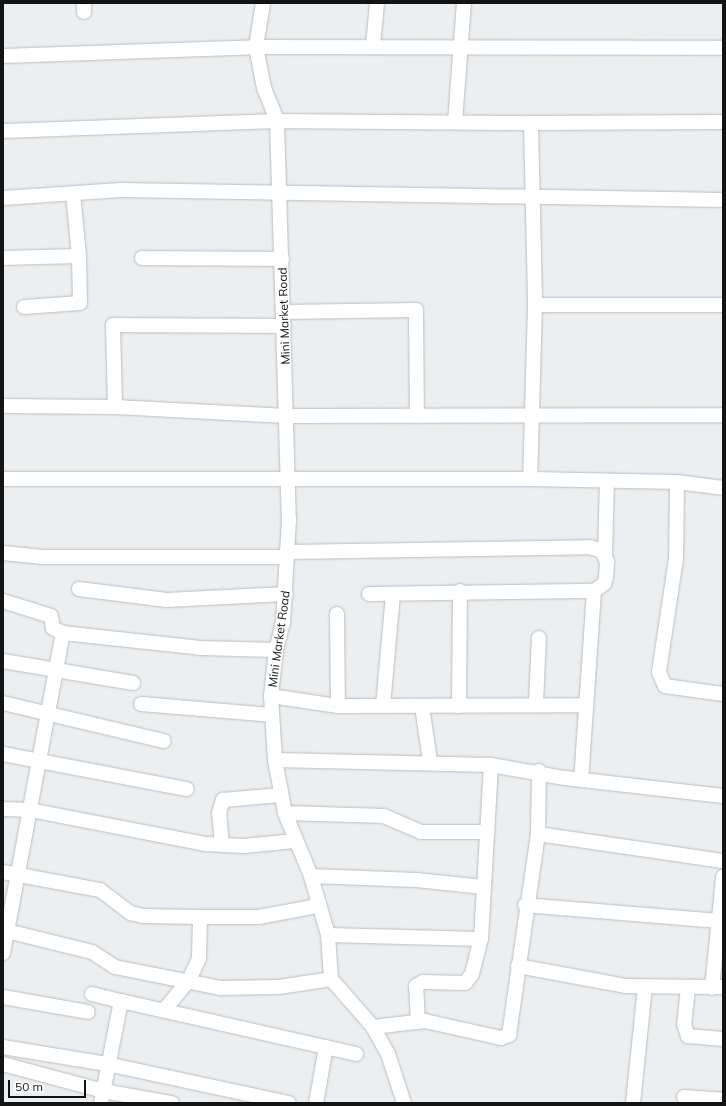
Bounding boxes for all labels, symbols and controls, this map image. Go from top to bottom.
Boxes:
street label: Mini Market Road [275,267,293,365]
street label: Mini Market Road [265,590,293,688]
scale bar [10,1072,88,1098]
text: 50 m [15,1079,43,1094]

